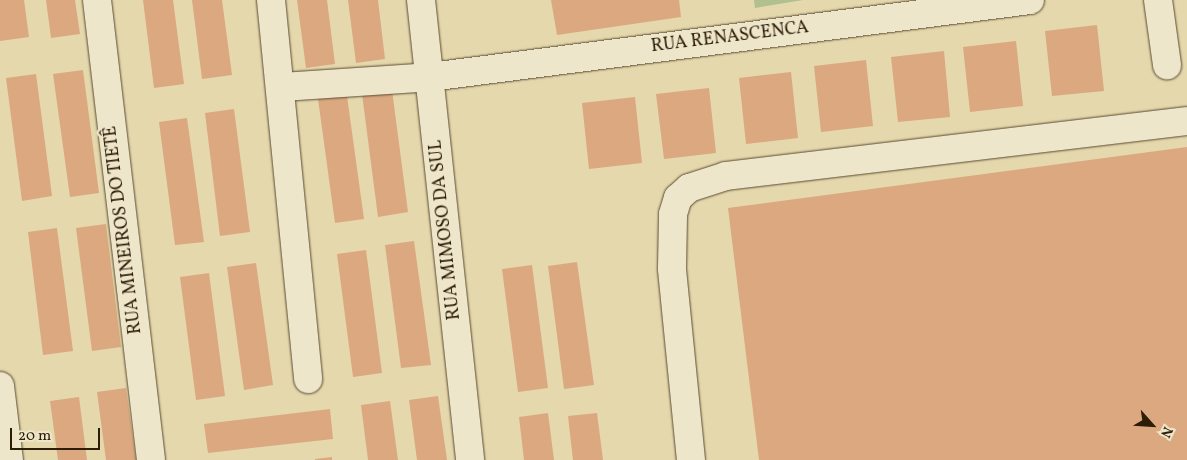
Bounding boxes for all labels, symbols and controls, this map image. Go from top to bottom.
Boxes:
street label: RUA RENASCENCA [650,18,810,58]
street label: RUA MINEIROS DO TIETÊ [100,124,148,336]
street label: RUA MIMOSO DA SUL [426,139,466,321]
north arrow [1127,400,1177,450]
scale bar [12,418,102,450]
text: N [1155,423,1177,441]
text: 20 m [18,426,51,447]

